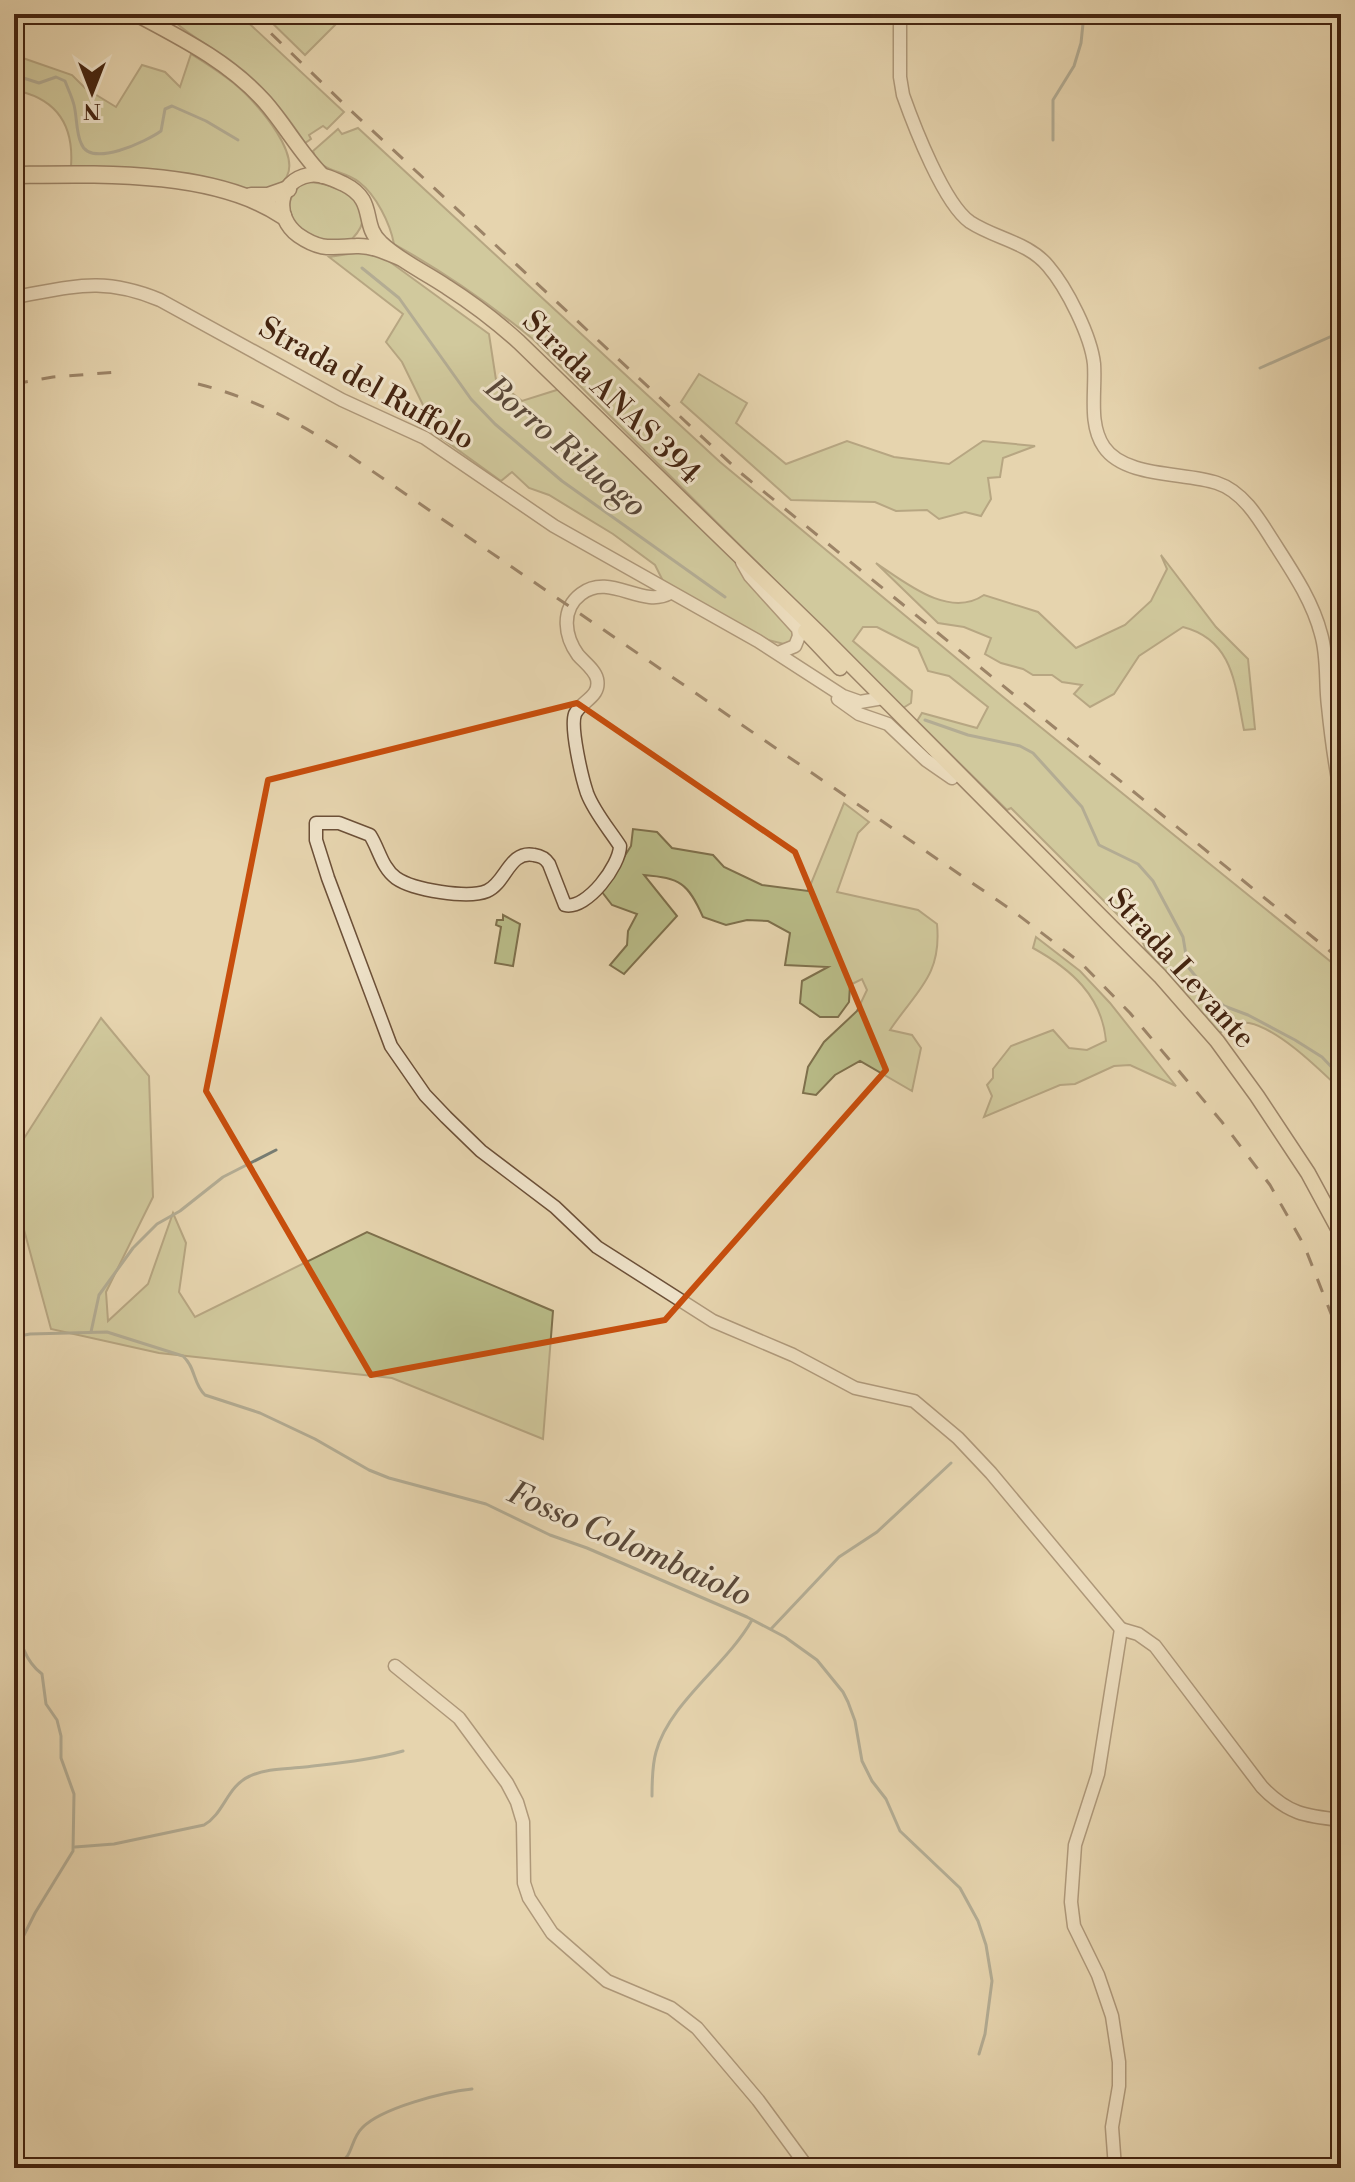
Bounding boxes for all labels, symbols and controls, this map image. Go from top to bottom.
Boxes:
north arrow [52,52,132,132]
text: N [83,97,101,124]
street label: Strada ANAS 394 [514,303,708,492]
street label: Strada del Ruffolo [252,309,481,459]
water label: Borro Riluogo [475,367,655,526]
street label: Strada Levante [1099,881,1263,1057]
water label: Fosso Colombaiolo [502,1472,758,1616]

